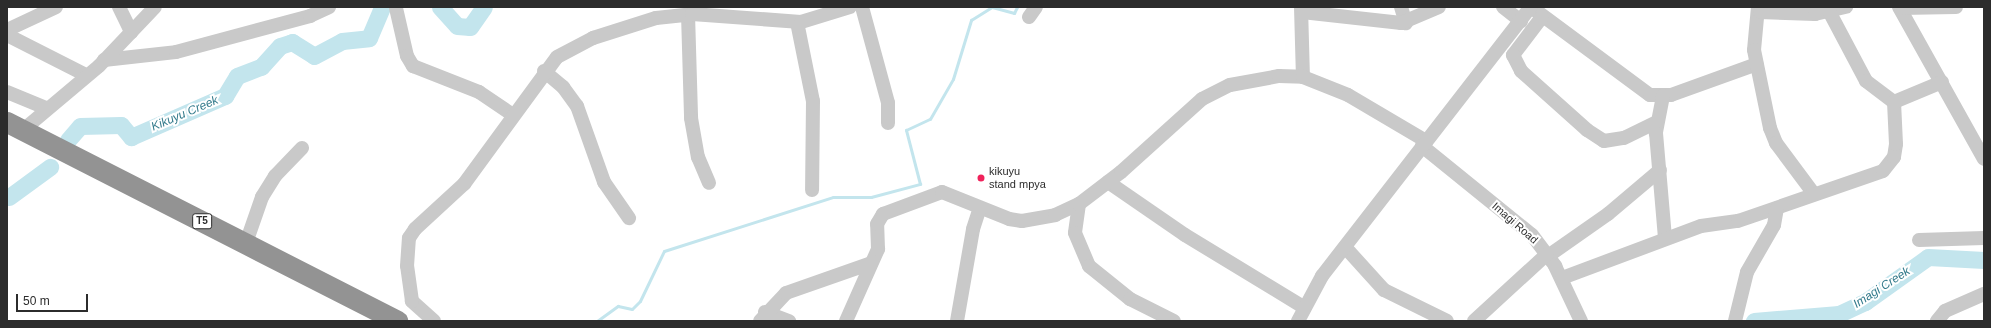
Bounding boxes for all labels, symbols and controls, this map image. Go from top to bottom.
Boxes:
water label: Kikuyu Creek [149,93,221,135]
place label: kikuyu stand mpya [989,165,1046,191]
marker: kikuyu stand mpya [976,173,986,183]
street label: Imagi Road [1489,200,1541,246]
road number: T5 [192,213,212,229]
water label: Imagi Creek [1851,264,1913,312]
scale bar [18,286,90,312]
text: 50 m [23,294,50,308]

